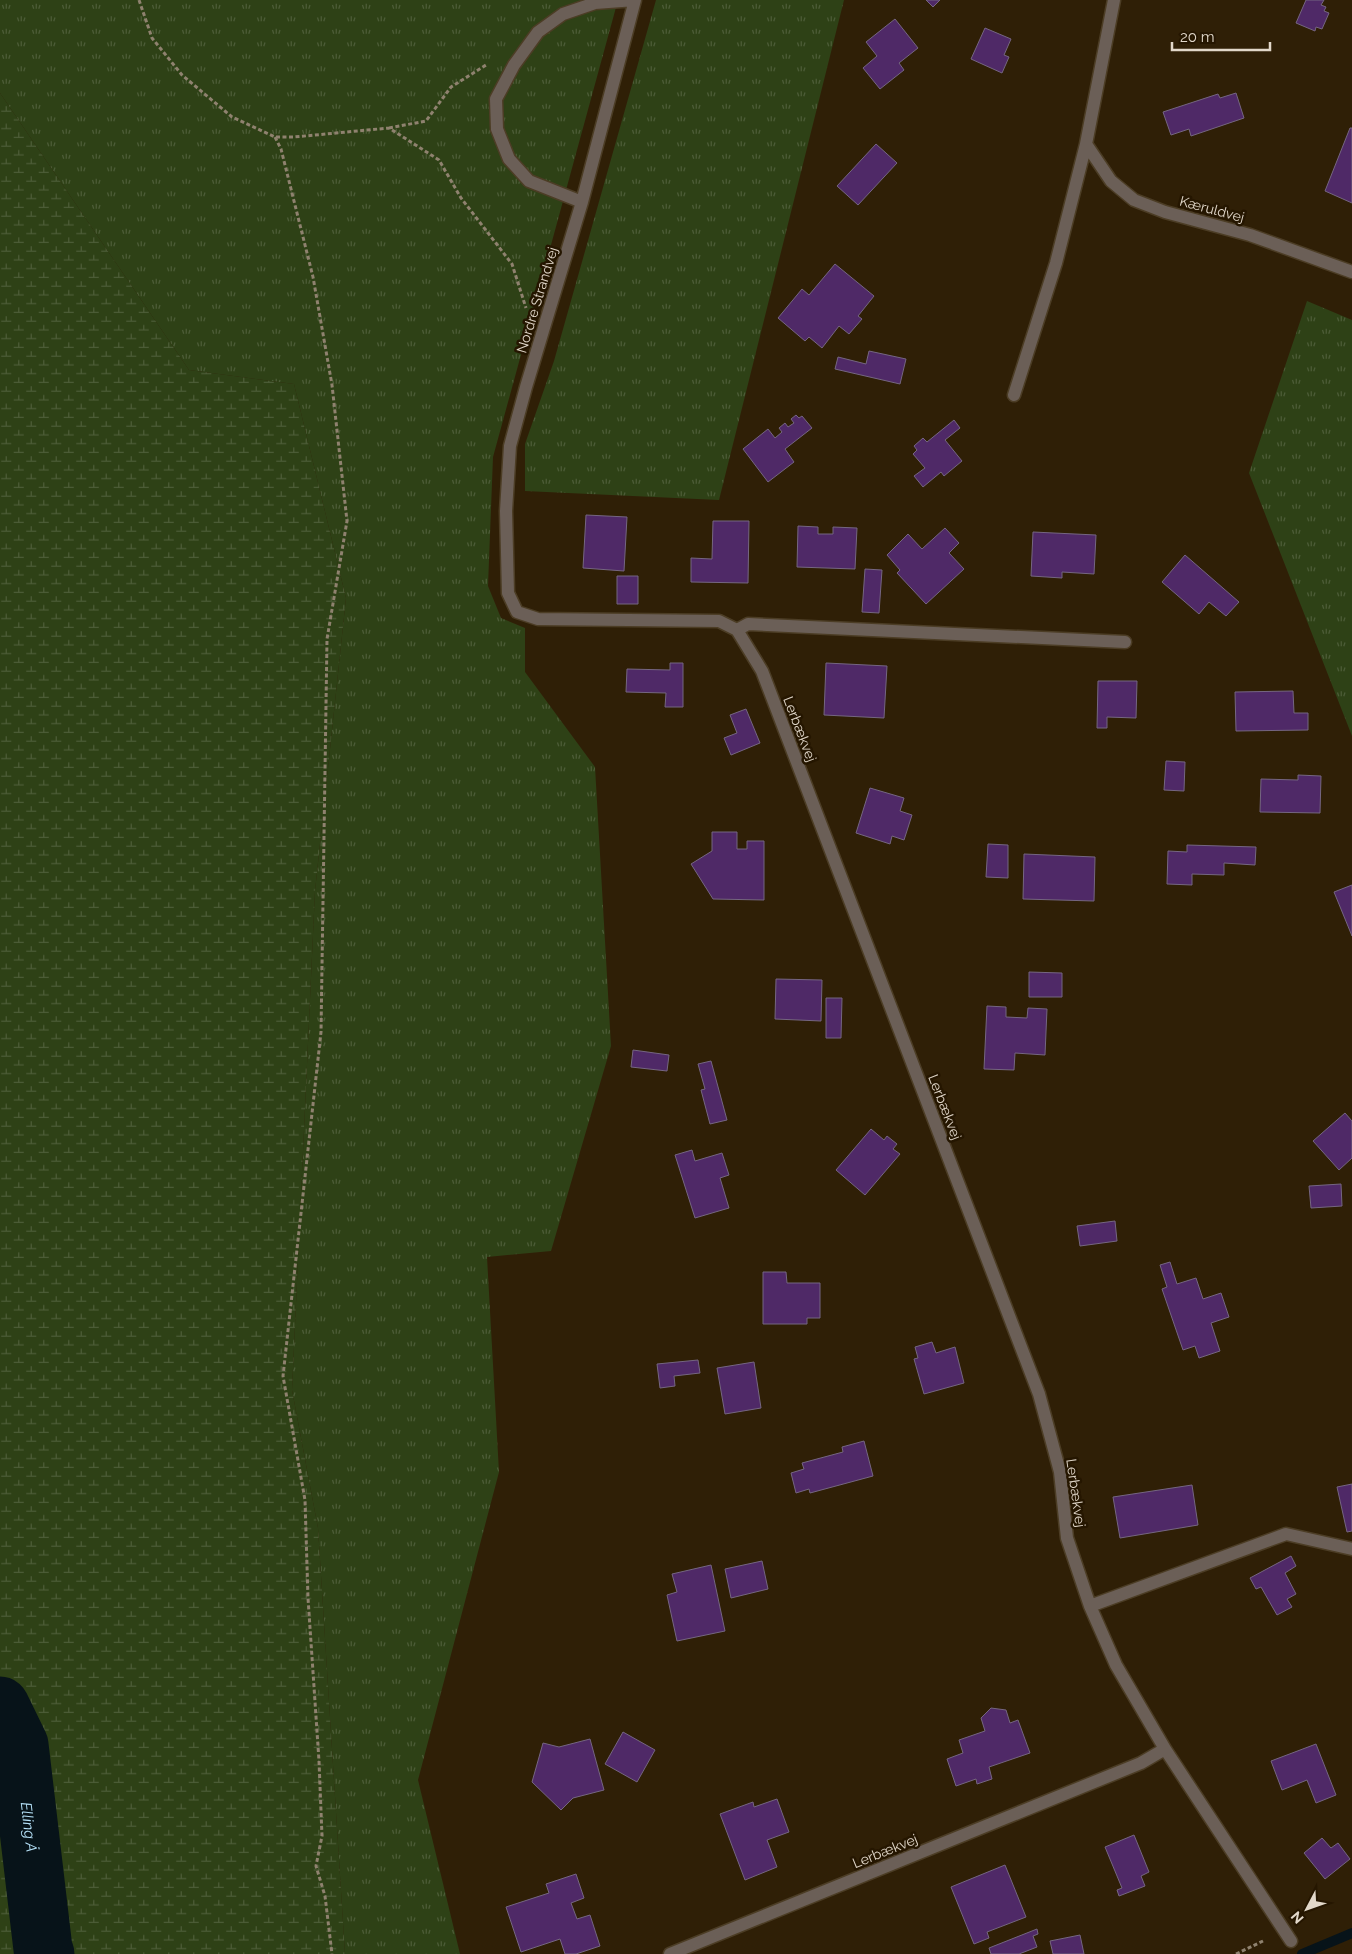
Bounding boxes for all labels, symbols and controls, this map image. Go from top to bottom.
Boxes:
scale bar [1172,20,1270,52]
text: 20 m [1180,28,1215,46]
street label: Kæruldvej [1178,193,1246,225]
street label: Nordre Strandvej [513,245,561,355]
street label: Lerbækvej [780,694,820,764]
street label: Lerbækvej [925,1072,965,1142]
street label: Lerbækvej [1063,1458,1089,1528]
water label: Elling Å [17,1801,41,1853]
street label: Lerbækvej [850,1831,920,1871]
north arrow [1282,1884,1332,1934]
text: N [1288,1908,1307,1927]

